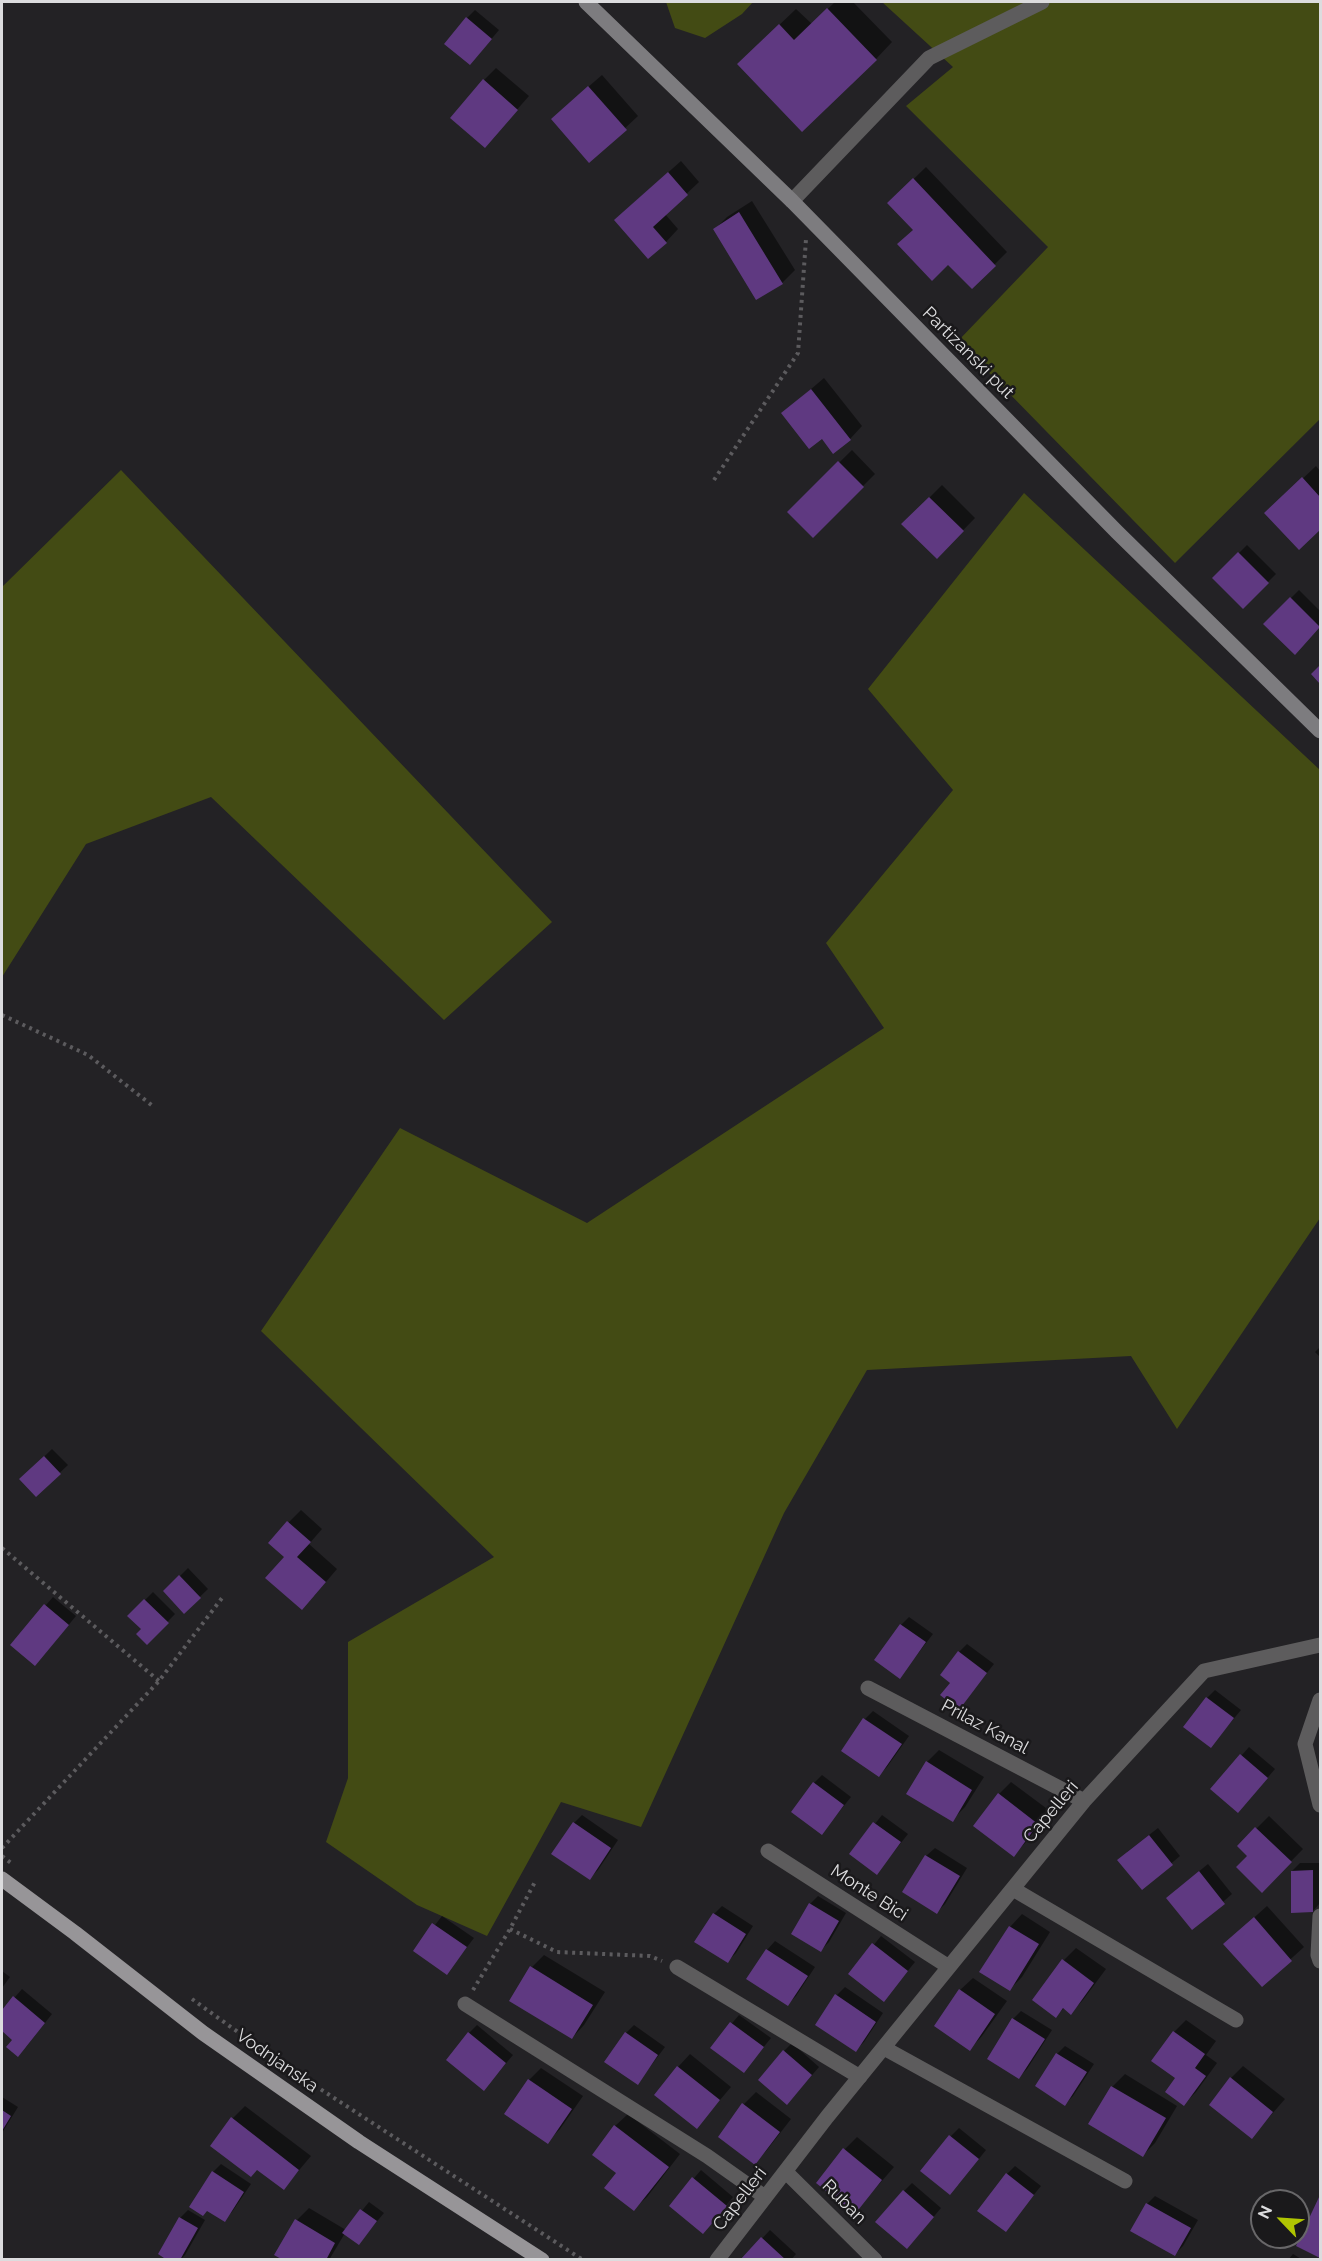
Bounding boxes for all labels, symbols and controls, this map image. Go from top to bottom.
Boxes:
street label: Partizanski put [918,303,1018,403]
street label: Prilaz Kanal [937,1695,1033,1759]
street label: Capelleri [1019,1777,1083,1847]
street label: Monte Bici [826,1860,912,1926]
street label: Vodnjanska [232,2025,322,2097]
street label: Capelleri [709,2163,771,2235]
street label: Ruban [817,2175,871,2229]
north arrow [1250,2189,1310,2249]
text: N [1254,2202,1276,2222]

